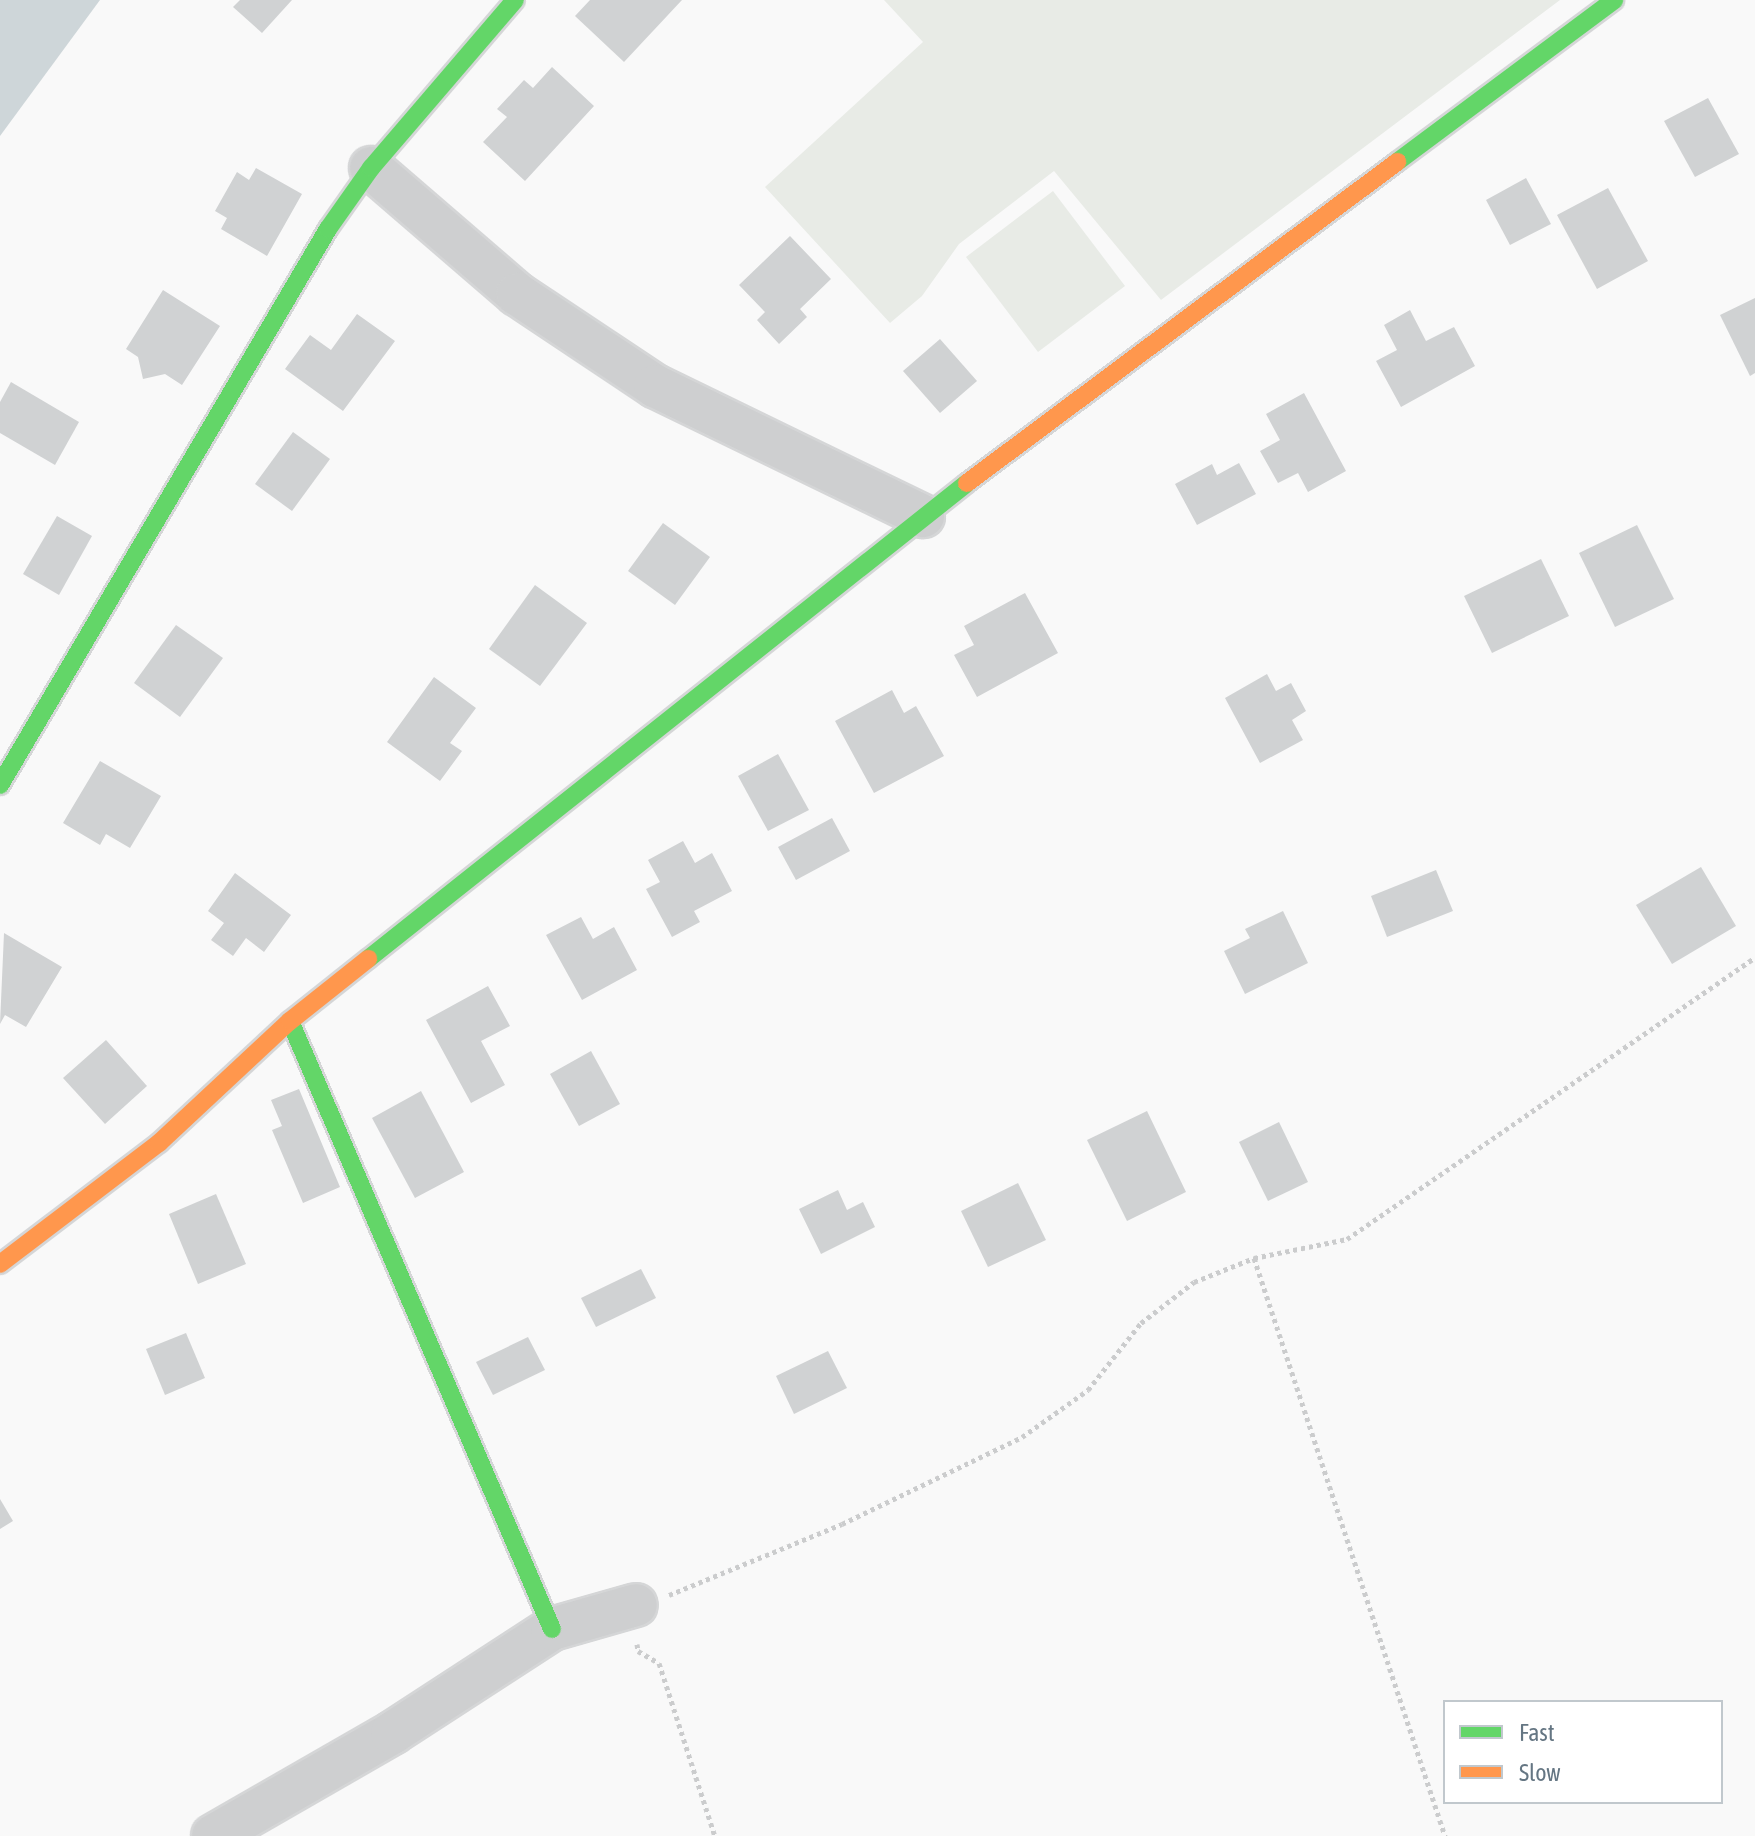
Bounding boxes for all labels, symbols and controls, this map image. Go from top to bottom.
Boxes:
legend [1443,1700,1723,1804]
text: Fast [1519,1719,1555,1746]
text: Slow [1519,1759,1561,1786]

